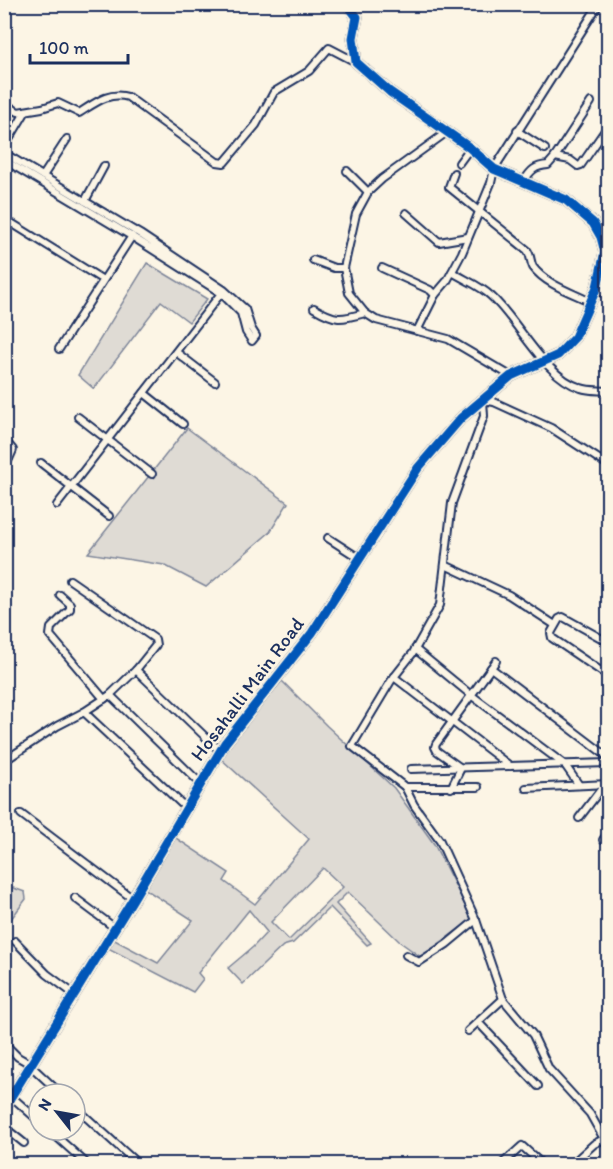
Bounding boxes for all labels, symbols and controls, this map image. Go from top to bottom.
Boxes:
scale bar [30,27,128,65]
text: 100 m [39,37,89,59]
street label: Hosahalli Main Road [185,612,309,766]
north arrow [27,1082,87,1142]
text: N [34,1095,55,1114]

